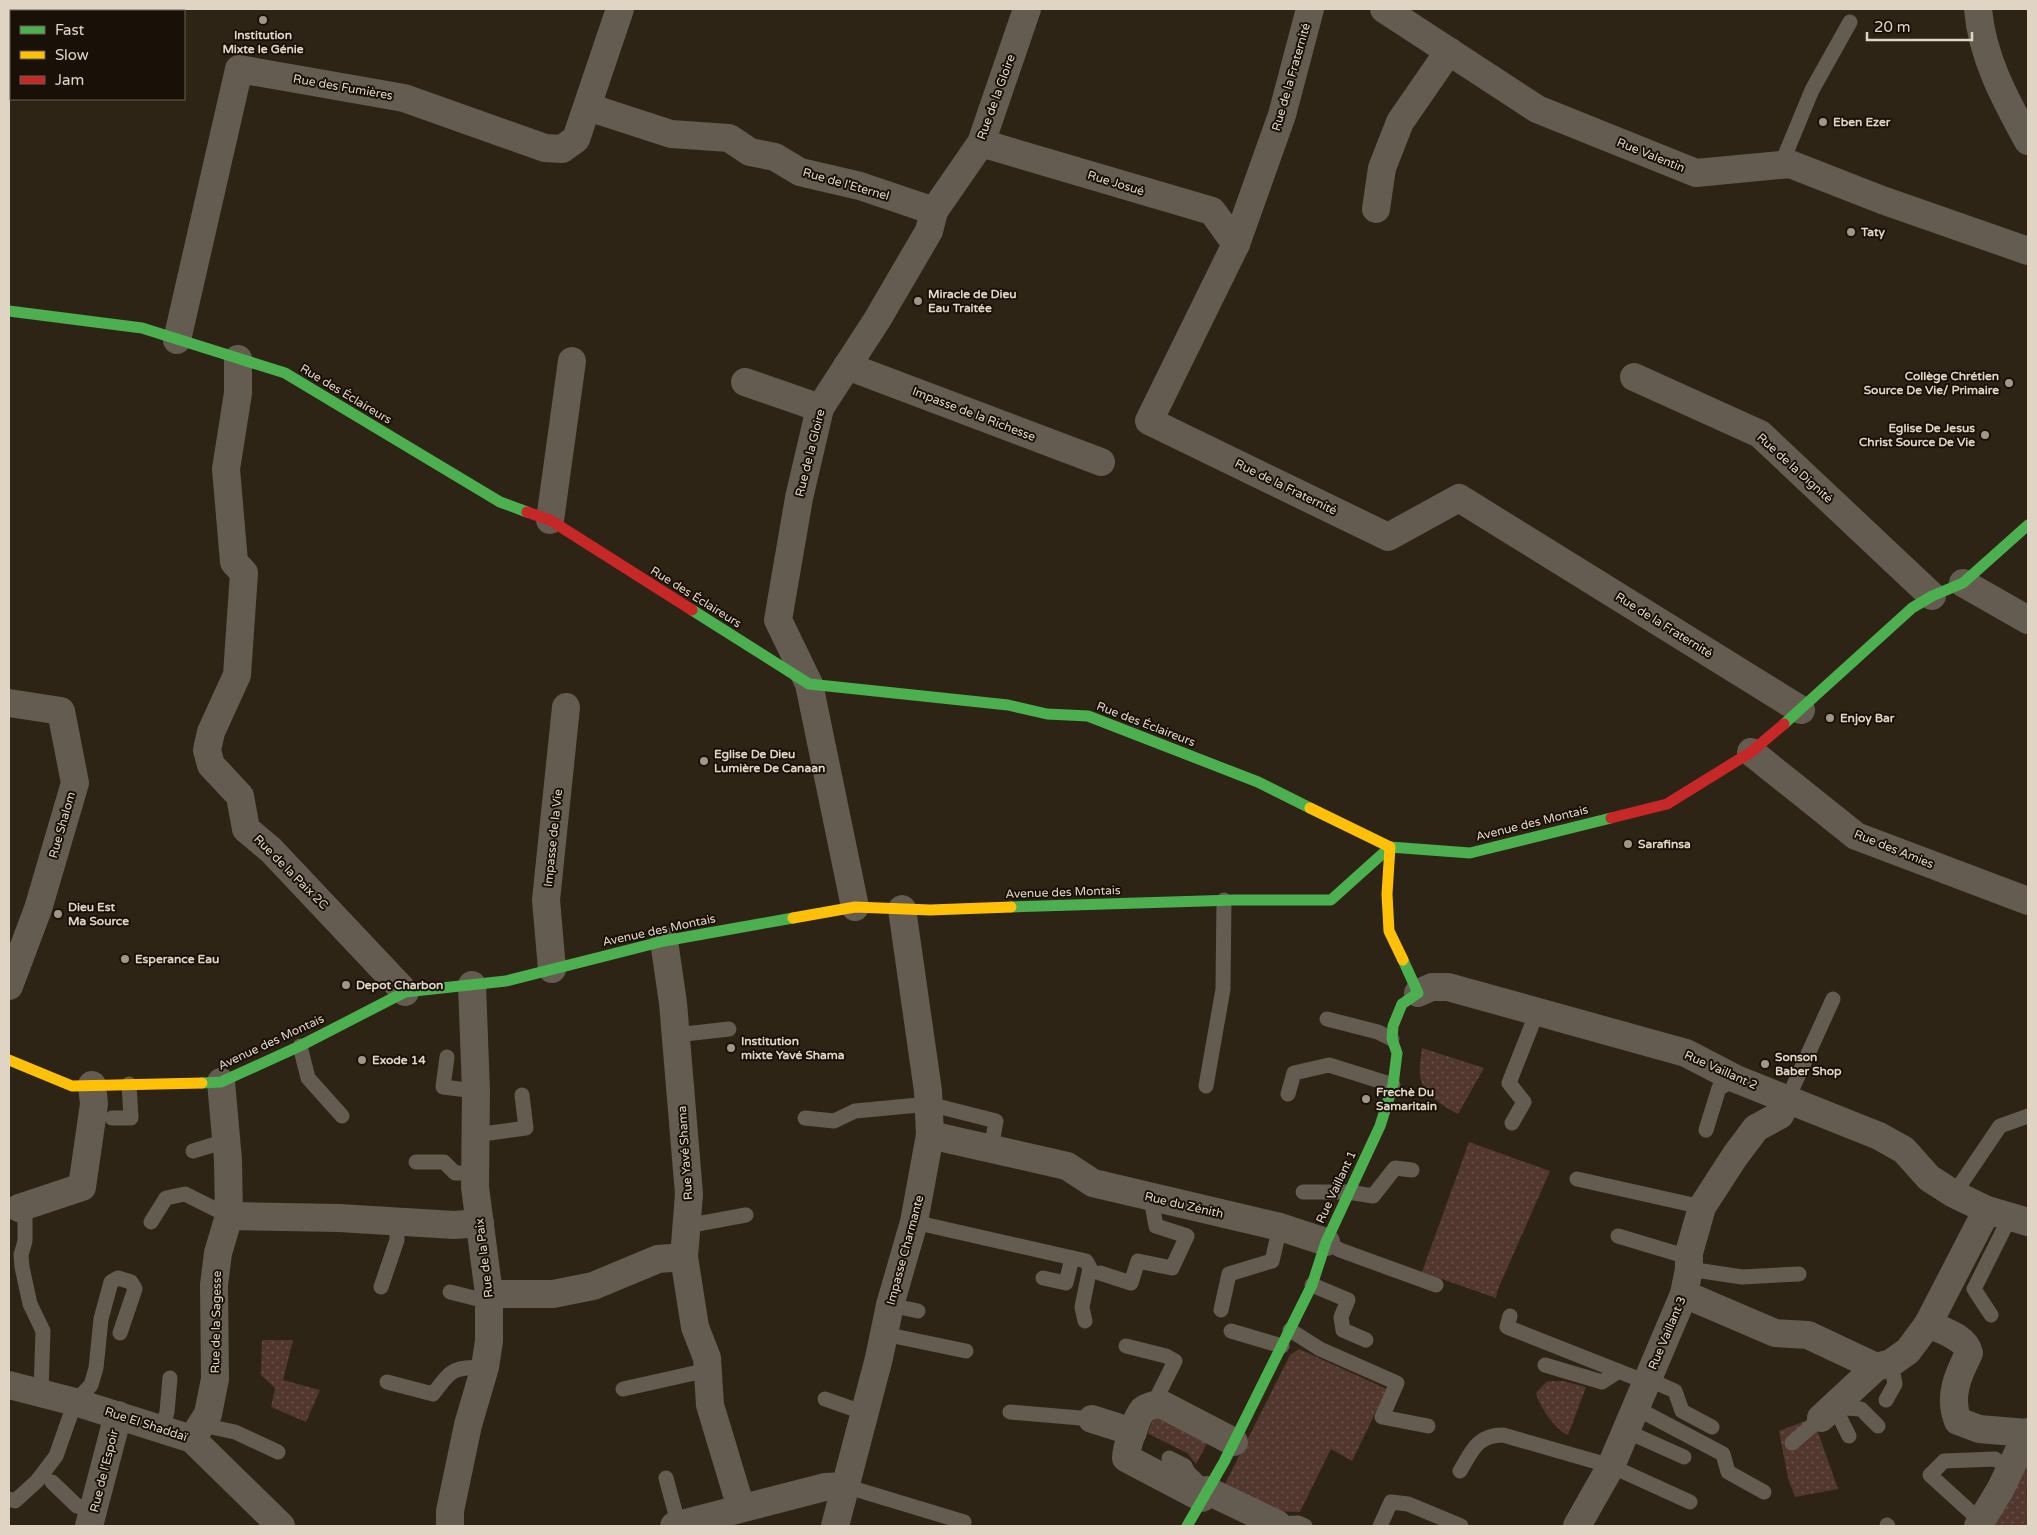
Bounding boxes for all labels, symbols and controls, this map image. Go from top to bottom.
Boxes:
legend [10,10,185,100]
scale bar [1867,10,1972,42]
marker: Institution Mixte le Génie [257,14,269,26]
text: 20 m [1874,18,1911,36]
text: Fast [55,21,85,39]
street label: Rue de la Fraternité [1269,21,1313,133]
place label: Institution Mixte le Génie [222,28,304,56]
text: Slow [55,46,89,64]
street label: Rue de la Gloire [974,52,1018,142]
text: Jam [55,71,84,89]
street label: Rue des Fumières [292,71,394,103]
place label: Eben Ezer [1833,115,1891,129]
marker: Eben Ezer [1817,116,1829,128]
street label: Rue Valentin [1615,135,1687,175]
street label: Rue de l'Eternel [801,165,891,203]
street label: Rue Josué [1086,168,1146,198]
place label: Taty [1860,225,1885,240]
marker: Taty [1845,226,1857,238]
place label: Miracle de Dieu Eau Traitée [928,287,1017,315]
marker: Miracle de Dieu Eau Traitée [912,295,924,307]
street label: Rue des Éclaireurs [298,361,395,427]
place label: Collège Chrétien Source De Vie/ Primaire [1864,369,1999,397]
marker: Collège Chrétien Source De Vie/ Primaire [2003,377,2015,389]
street label: Impasse de la Richesse [910,384,1038,444]
street label: Rue de la Gloire [792,408,828,498]
place label: Eglise De Jesus Christ Source De Vie [1859,421,1975,449]
marker: Eglise De Jesus Christ Source De Vie [1979,429,1991,441]
street label: Rue de la Dignité [1754,430,1836,506]
street label: Rue de la Fraternité [1233,456,1339,518]
street label: Rue des Éclaireurs [648,563,744,631]
street label: Rue de la Fraternité [1613,589,1715,661]
street label: Rue des Éclaireurs [1095,699,1197,749]
place label: Enjoy Bar [1840,711,1895,726]
marker: Enjoy Bar [1824,712,1836,724]
place label: Eglise De Dieu Lumière De Canaan [714,747,825,775]
marker: Eglise De Dieu Lumière De Canaan [698,755,710,767]
street label: Impasse de la Vie [541,788,565,888]
street label: Rue Shalom [46,790,78,860]
street label: Avenue des Montais [1474,802,1590,844]
street label: Rue des Amies [1852,827,1936,871]
street label: Rue de la Paix 2C [251,832,331,912]
place label: Sarafinsa [1638,837,1691,851]
marker: Sarafinsa [1622,838,1634,850]
street label: Avenue des Montais [1005,883,1121,901]
place label: Dieu Est Ma Source [68,900,129,928]
marker: Dieu Est Ma Source [52,908,64,920]
street label: Avenue des Montais [601,911,717,949]
place label: Esperance Eau [135,952,219,967]
marker: Esperance Eau [119,953,131,965]
place label: Depot Charbon [356,978,443,993]
marker: Depot Charbon [340,979,352,991]
street label: Avenue des Montais [216,1011,326,1073]
place label: Institution mixte Yavé Shama [741,1034,845,1062]
marker: Institution mixte Yavé Shama [725,1042,737,1054]
street label: Rue Vaillant 2 [1682,1048,1760,1092]
place label: Sonson Baber Shop [1775,1050,1842,1079]
place label: Exode 14 [372,1053,426,1067]
marker: Exode 14 [356,1054,368,1066]
marker: Sonson Baber Shop [1759,1058,1771,1070]
place label: Frechè Du Samaritain [1376,1085,1437,1113]
marker: Frechè Du Samaritain [1360,1093,1372,1105]
street label: Rue Yavé Shama [675,1105,695,1201]
street label: Rue Vaillant 1 [1313,1149,1359,1225]
street label: Rue du Zénith [1143,1189,1225,1221]
street label: Impasse Charmante [884,1193,926,1307]
street label: Rue de la Paix [472,1217,496,1299]
street label: Rue de la Sagesse [208,1270,224,1374]
street label: Rue Vaillant 3 [1645,1294,1689,1372]
street label: Rue El Shaddaï [103,1404,190,1444]
street label: Rue de l'Espoir [87,1428,121,1514]

